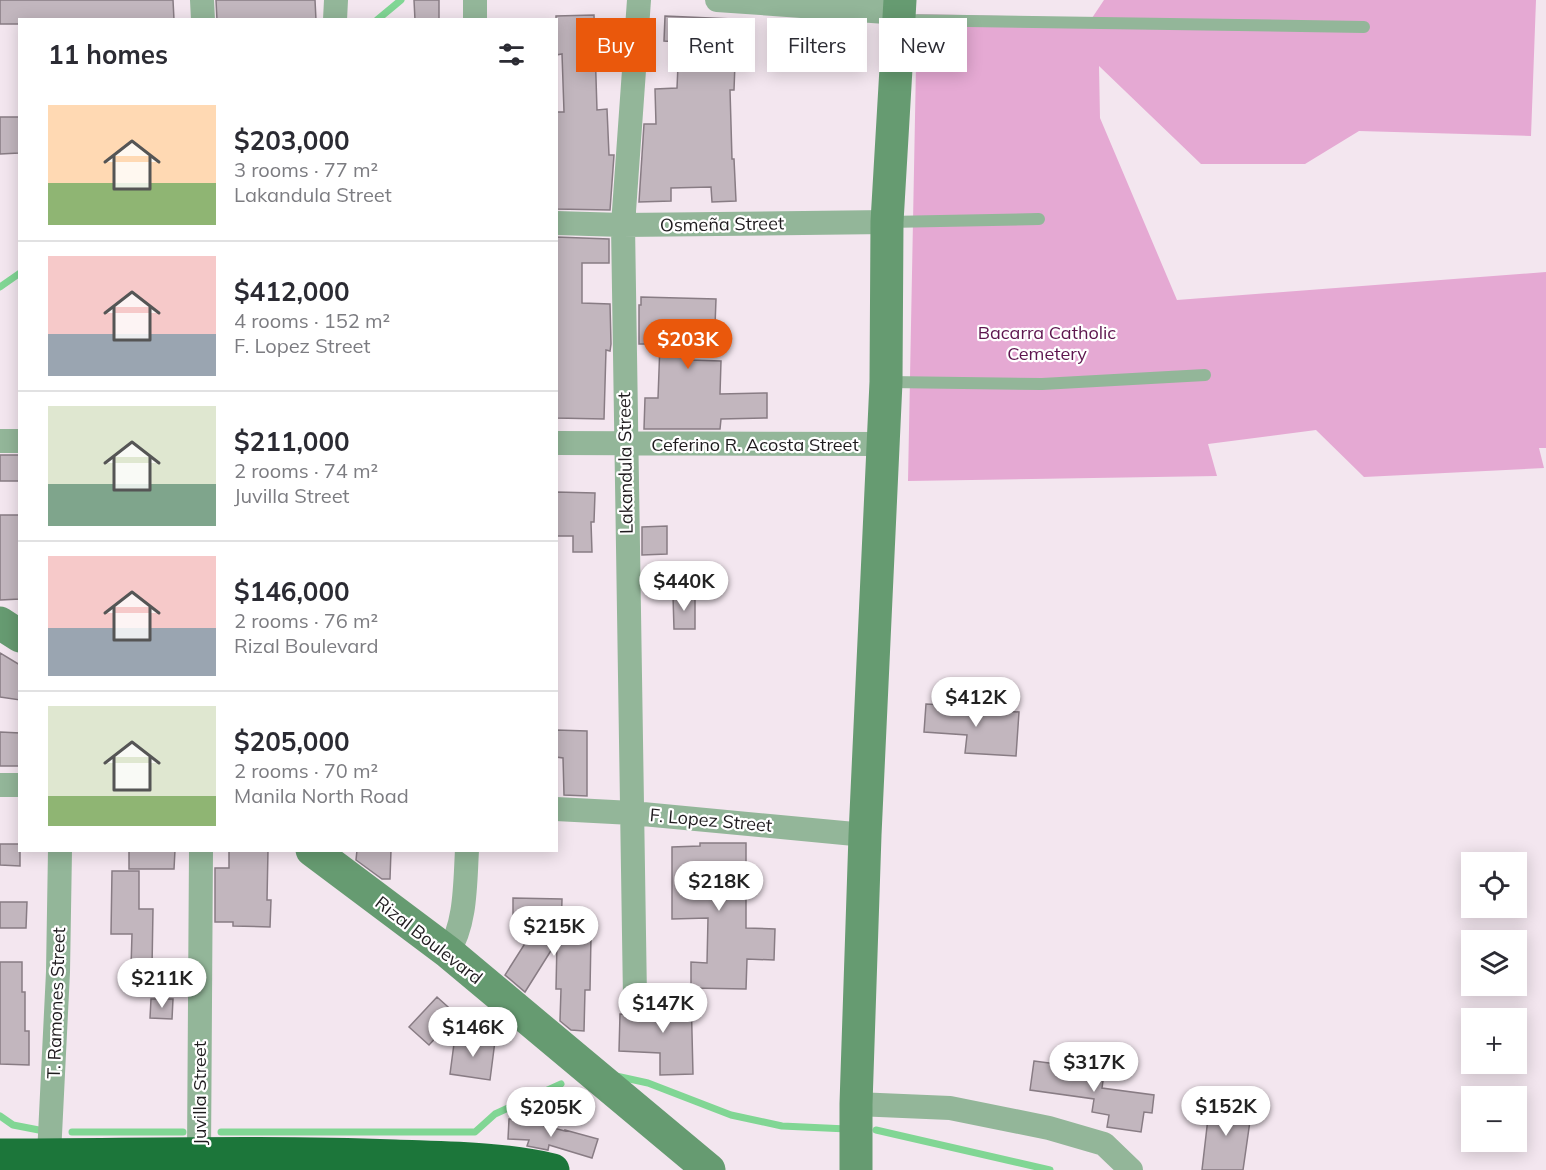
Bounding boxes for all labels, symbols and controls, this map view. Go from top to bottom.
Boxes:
chip: Buy [576,18,656,72]
chip: Rent [668,18,755,72]
chip: Filters [767,18,867,72]
chip: New [879,18,967,72]
text: 11 homes [48,38,168,71]
icon: filters [495,38,528,71]
text: $203,000 [234,124,350,157]
icon: home [96,129,168,201]
text: 3 rooms · 77 m² [234,157,378,182]
text: Lakandula Street [234,182,392,207]
street label: Osmeña Street [660,211,784,237]
text: $412,000 [234,275,350,308]
icon: home [96,280,168,352]
text: 4 rooms · 152 m² [234,308,390,333]
pin: $203K [646,319,730,370]
park label: Bacarra Catholic Cemetery [978,321,1116,365]
text: $203K [657,326,719,351]
text: F. Lopez Street [234,333,370,358]
street label: Lakandula Street [612,392,638,534]
text: $211,000 [234,425,350,458]
icon: home [96,430,168,502]
street label: Ceferino R. Acosta Street [651,433,859,456]
text: 2 rooms · 74 m² [234,458,378,483]
text: Juvilla Street [234,483,350,508]
pin: $440K [642,561,726,612]
text: $440K [653,568,715,593]
text: $146,000 [234,575,350,608]
icon: home [96,580,168,652]
text: 2 rooms · 76 m² [234,608,378,633]
text: Rizal Boulevard [234,633,378,658]
pin: $412K [934,677,1018,728]
text: $412K [945,684,1007,709]
text: $205,000 [234,725,350,758]
icon: home [96,730,168,802]
text: 2 rooms · 70 m² [234,758,378,783]
text: Manila North Road [234,783,409,808]
street label: F. Lopez Street [649,803,773,837]
map controls [1461,852,1527,1152]
button: locate [1461,852,1527,918]
pin: $218K [677,861,761,912]
text: $218K [688,868,750,893]
street label: Rizal Boulevard [371,891,487,989]
pin: $215K [512,906,596,957]
text: $215K [523,913,585,938]
street label: T. Ramones Street [42,927,70,1079]
button: layers [1461,930,1527,996]
pin: $211K [120,958,204,1009]
text: $211K [131,965,193,990]
pin: $147K [621,983,705,1034]
text: $147K [632,990,694,1015]
pin: $146K [431,1007,515,1058]
button: + [1461,1008,1527,1074]
text: $146K [442,1014,504,1039]
street label: Juvilla Street [188,1041,211,1145]
pin: $317K [1052,1042,1136,1093]
text: $317K [1063,1049,1125,1074]
pin: $152K [1184,1086,1268,1137]
button: − [1461,1086,1527,1152]
pin: $205K [509,1087,593,1138]
text: $152K [1195,1093,1257,1118]
text: $205K [520,1094,582,1119]

